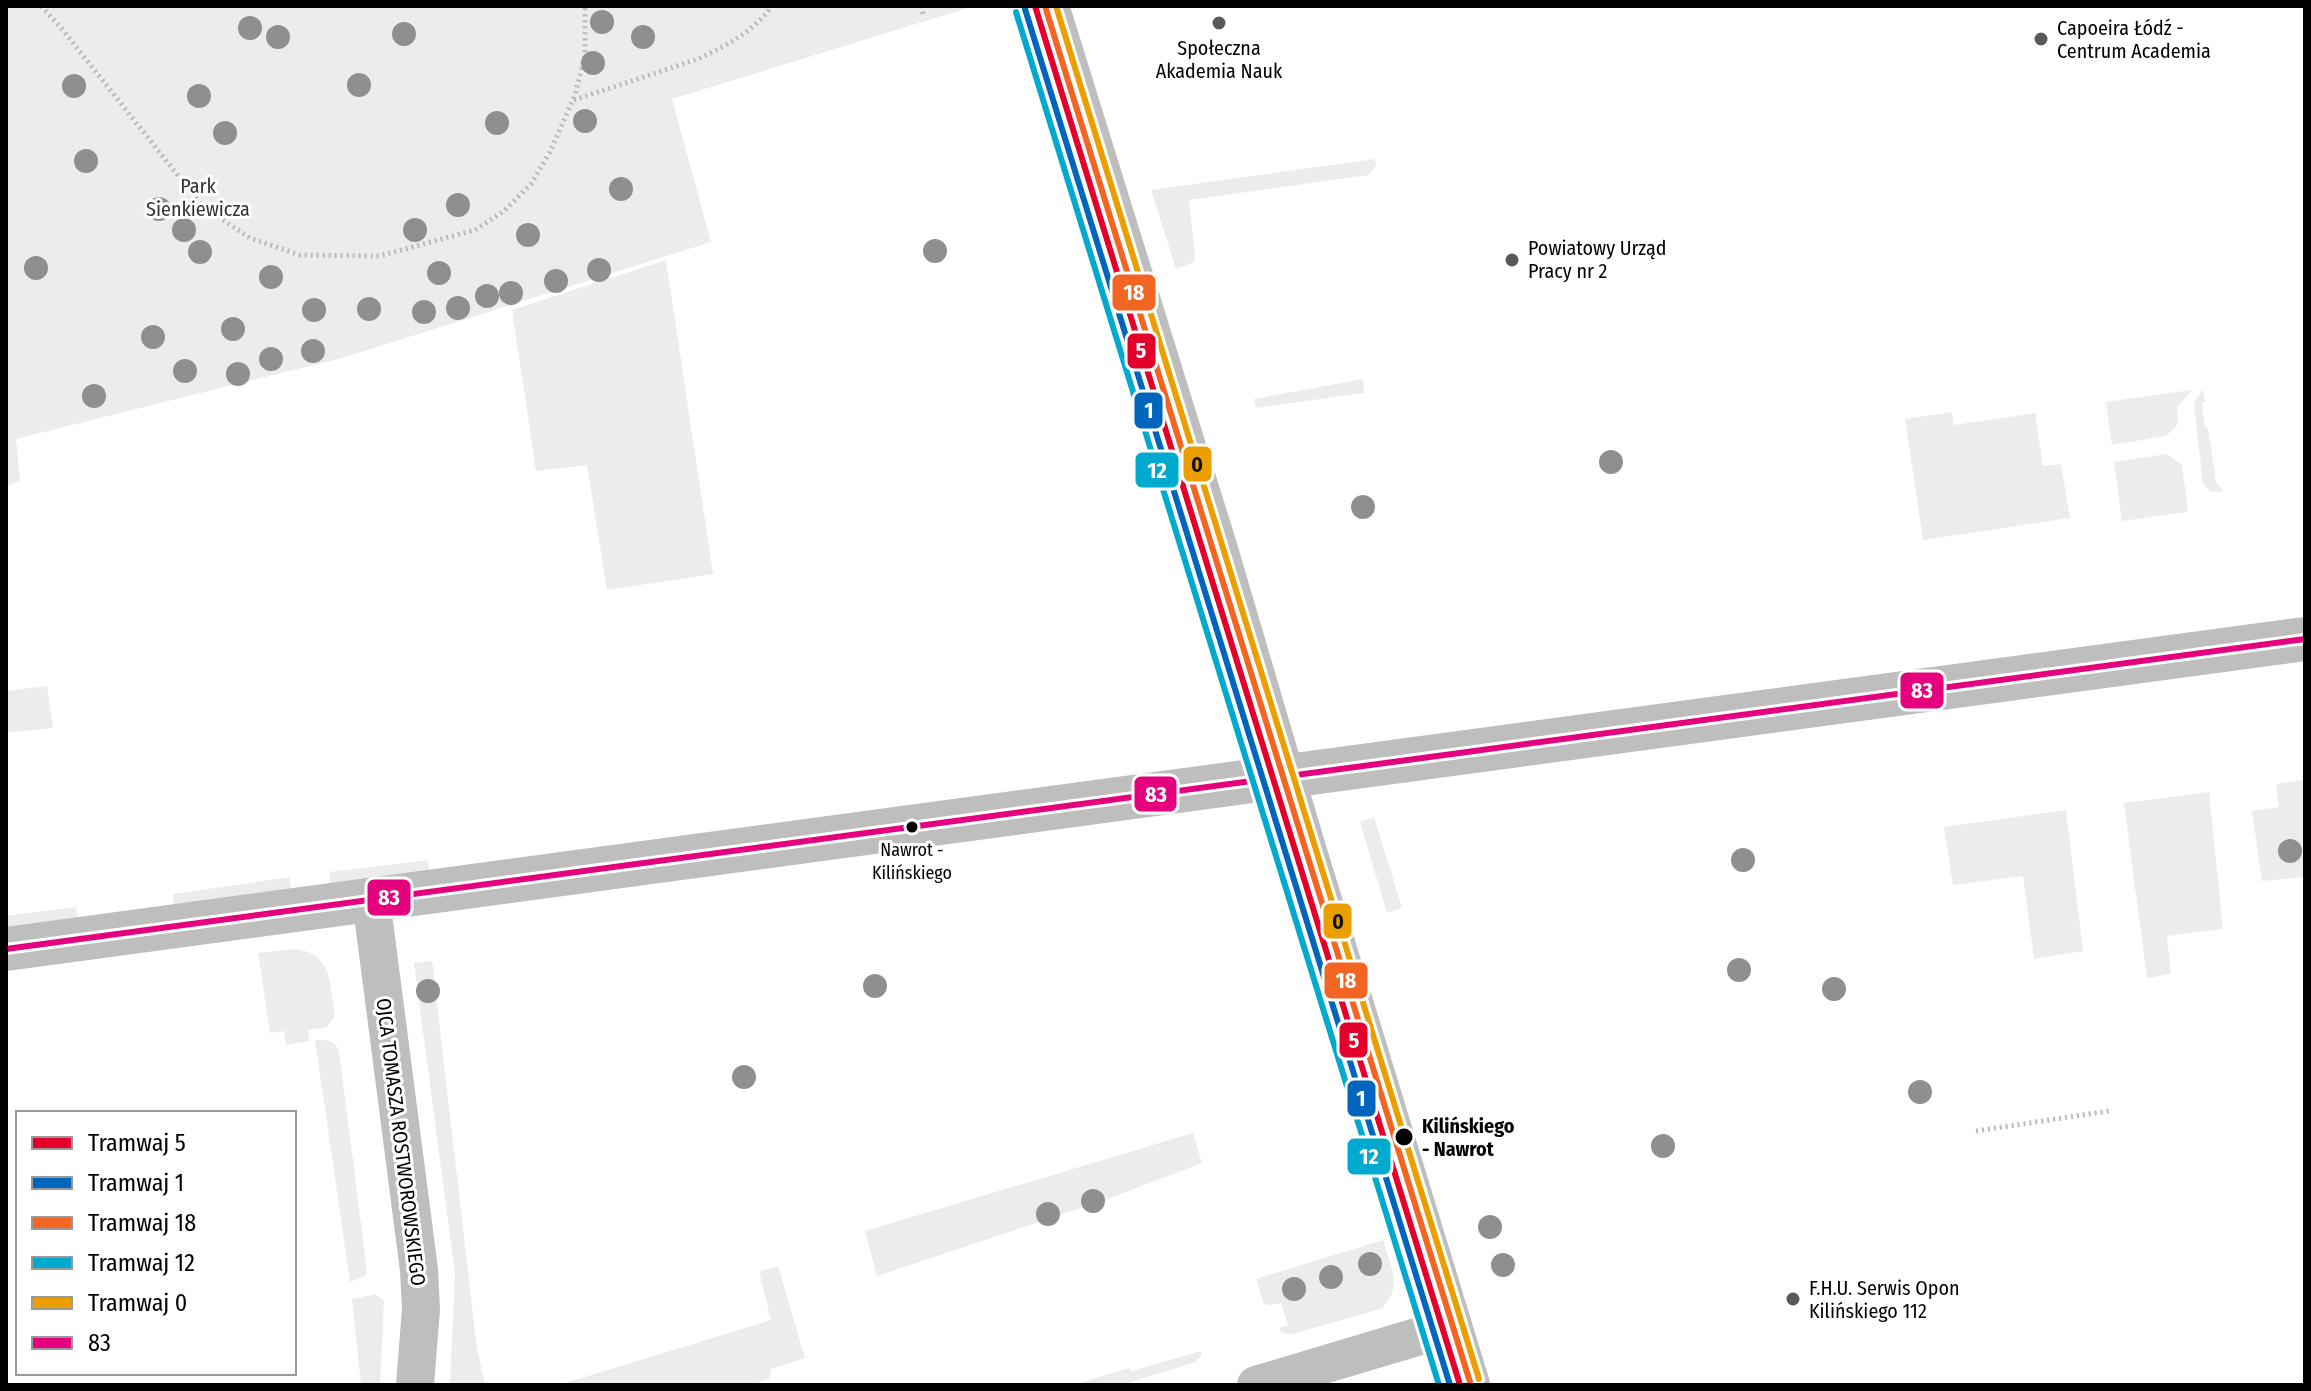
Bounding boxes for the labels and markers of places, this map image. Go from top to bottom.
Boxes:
marker: Społeczna Akademia Nauk [1210,14,1228,32]
place label: Capoeira Łódź - Centrum Academia [2057,16,2211,63]
marker: Capoeira Łódź - Centrum Academia [2032,30,2050,48]
place label: Społeczna Akademia Nauk [1156,36,1283,83]
place label: Powiatowy Urząd Pracy nr 2 [1528,236,1667,283]
marker: Powiatowy Urząd Pracy nr 2 [1503,251,1521,269]
marker: Nawrot - Kilińskiego [904,819,920,835]
place label: Nawrot - Kilińskiego [872,839,952,884]
place label: Kilińskiego - Nawrot [1422,1114,1515,1161]
marker: Kilińskiego - Nawrot [1393,1126,1415,1148]
place label: F.H.U. Serwis Opon Kilińskiego 112 [1809,1276,1959,1323]
marker: F.H.U. Serwis Opon Kilińskiego 112 [1784,1290,1802,1308]

